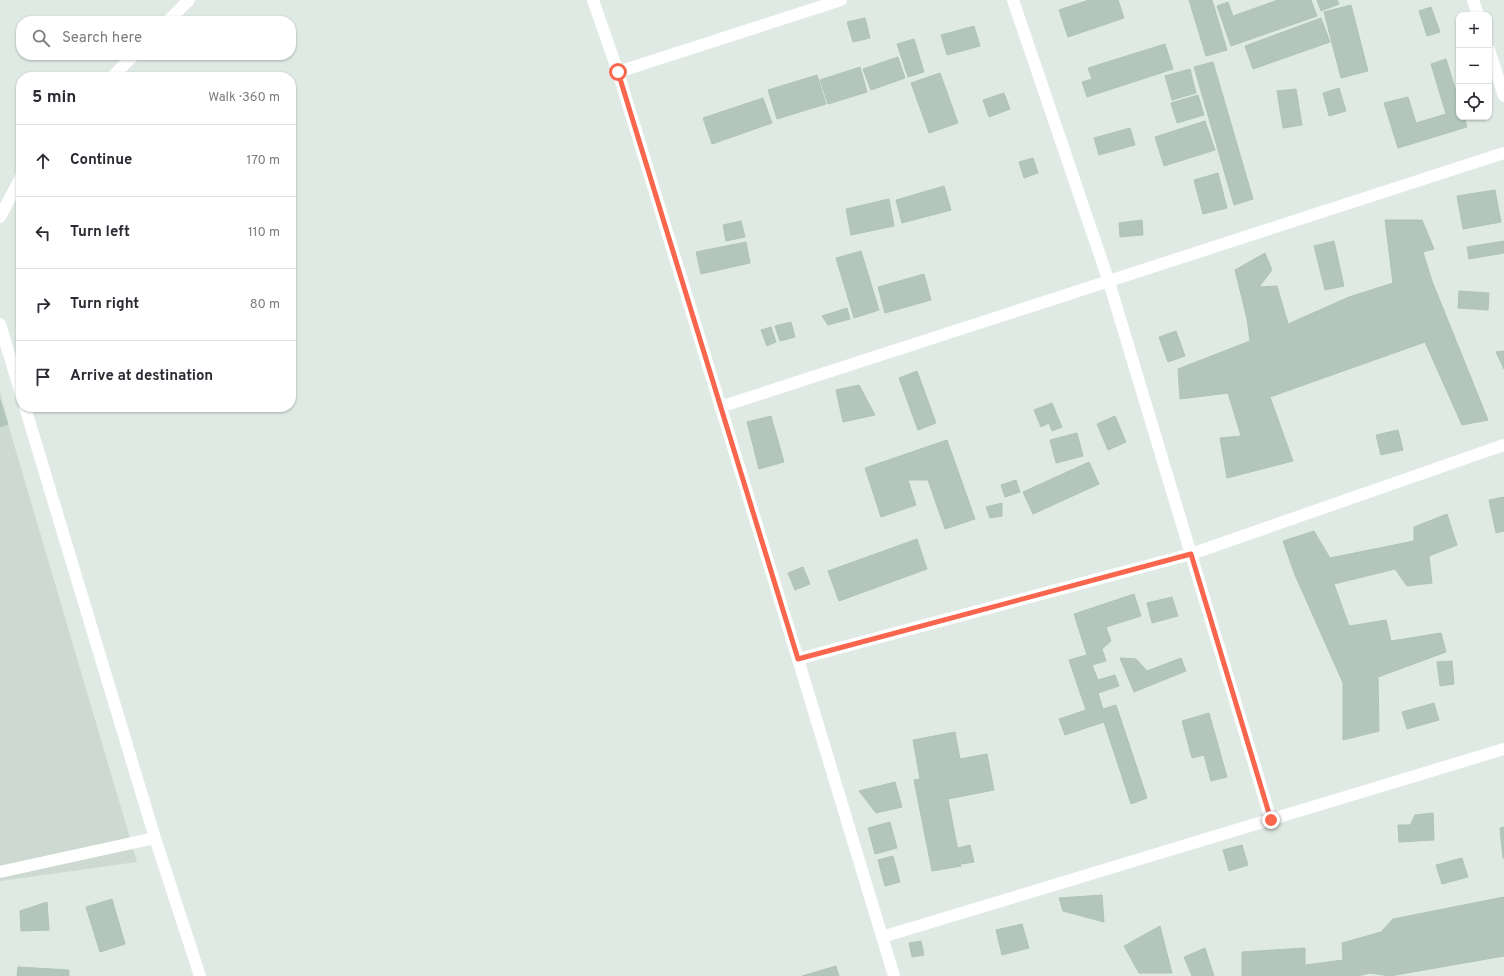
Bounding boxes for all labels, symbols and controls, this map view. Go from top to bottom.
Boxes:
map controls [1456,12,1492,120]
button: + [1456,12,1492,48]
search box [16,16,296,60]
icon: search [30,27,52,49]
text: Search here [62,29,142,48]
button: − [1456,48,1492,84]
route start [609,63,627,81]
button: locate [1456,84,1492,120]
text: 5 min [32,87,76,109]
text: Walk · 360 m [208,90,280,106]
icon: ahead [32,150,54,172]
text: Continue [70,151,132,170]
text: 170 m [246,153,280,169]
icon: left [32,222,54,244]
text: Turn left [70,223,130,242]
text: 110 m [248,225,280,241]
icon: right [32,294,54,316]
text: Turn right [70,295,139,314]
text: 80 m [250,297,280,313]
icon: arrive [32,366,54,388]
text: Arrive at destination [70,367,213,386]
route end [1262,811,1280,829]

